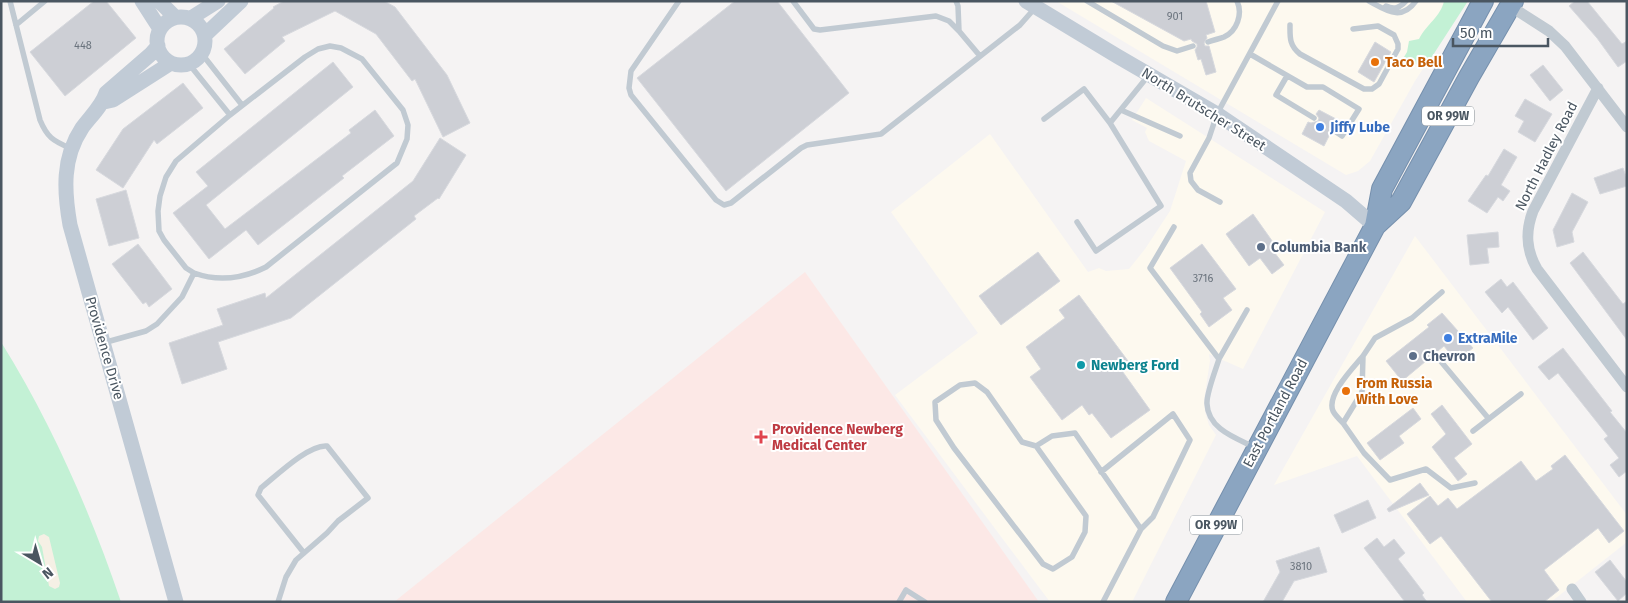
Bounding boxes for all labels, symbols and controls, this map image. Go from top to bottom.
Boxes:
house number: 901 [1167,10,1183,23]
scale bar [1453,15,1548,47]
text: 50 m [1460,24,1493,42]
house number: 448 [74,39,92,52]
place label: Taco Bell [1385,54,1443,71]
marker: Taco Bell [1369,56,1381,68]
street label: North Brutscher Street [1138,64,1270,155]
street label: North Hadley Road [1512,99,1581,214]
road number: OR 99W [1422,106,1474,125]
place label: Jiffy Lube [1329,119,1390,136]
marker: Jiffy Lube [1314,121,1326,133]
place label: Columbia Bank [1271,239,1367,256]
marker: Columbia Bank [1255,241,1267,253]
house number: 3716 [1193,272,1214,285]
street label: Providence Drive [82,295,127,402]
place label: ExtraMile [1458,330,1518,347]
marker: ExtraMile [1442,332,1454,344]
place label: Chevron [1423,348,1475,365]
marker: Chevron [1407,350,1419,362]
street label: East Portland Road [1240,356,1311,470]
place label: Newberg Ford [1091,357,1179,374]
marker: Newberg Ford [1075,359,1087,371]
place label: From Russia With Love [1356,375,1433,408]
marker: From Russia With Love [1340,385,1352,397]
place label: Providence Newberg Medical Center [772,421,903,454]
marker: Providence Newberg Medical Center [754,430,768,444]
road number: OR 99W [1190,516,1242,534]
north arrow [15,538,65,588]
house number: 3810 [1290,560,1312,573]
text: N [39,563,57,582]

